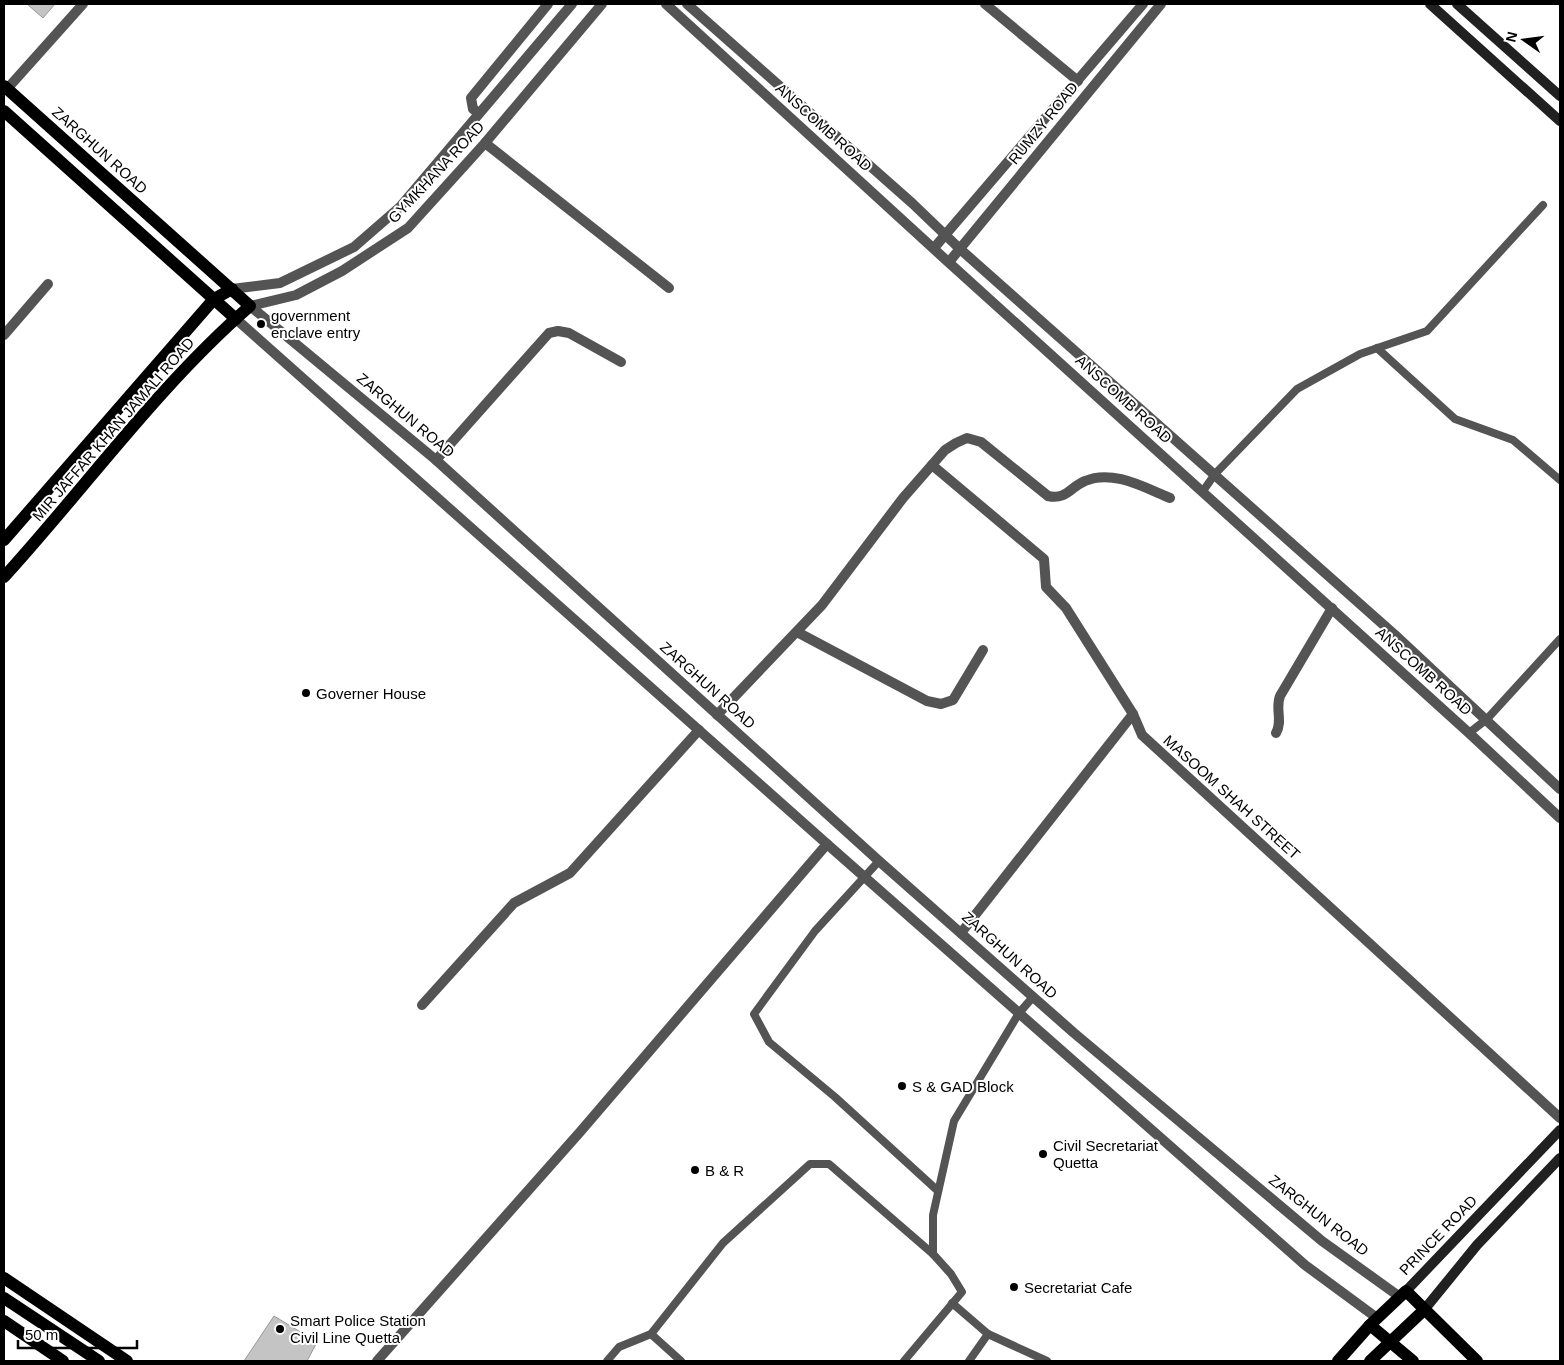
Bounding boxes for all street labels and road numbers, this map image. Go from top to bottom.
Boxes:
street label: RUMZY ROAD [1005,78,1081,167]
street label: ANSCOMB ROAD [772,79,876,175]
street label: ZARGHUN ROAD [49,103,151,197]
street label: GYMKHANA ROAD [385,118,488,226]
street label: MIR JAFFAR KHAN JAMALI ROAD [29,334,197,524]
street label: ANSCOMB ROAD [1072,351,1176,447]
street label: ZARGHUN ROAD [354,369,458,461]
street label: ANSCOMB ROAD [1372,623,1476,719]
street label: ZARGHUN ROAD [657,638,759,732]
street label: MASOOM SHAH STREET [1160,731,1304,863]
street label: ZARGHUN ROAD [959,908,1061,1002]
street label: ZARGHUN ROAD [1266,1171,1372,1259]
street label: PRINCE ROAD [1396,1192,1480,1278]

